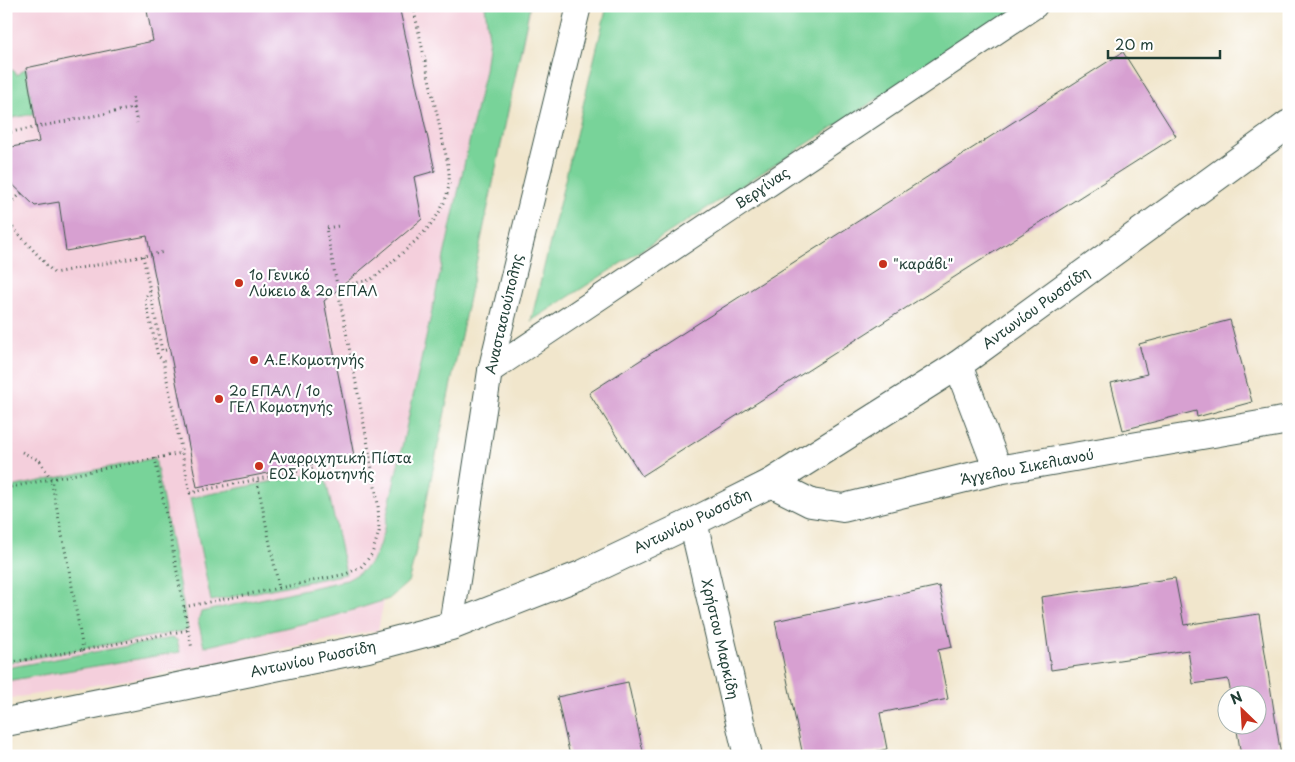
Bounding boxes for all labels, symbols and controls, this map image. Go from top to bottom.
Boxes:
scale bar [1108,28,1220,60]
text: 20 m [1115,32,1154,55]
street label: Βεργίνας [730,162,793,214]
street label: Αναστασιούπολης [479,252,528,376]
place label: "καράβι" [893,253,953,274]
marker: "καράβι" [877,258,889,270]
street label: Αντωνίου Ρωσσίδη [978,261,1094,354]
place label: 1ο Γενικό Λύκειο & 2ο ΕΠΑΛ [249,264,378,301]
marker: 1ο Γενικό Λύκειο & 2ο ΕΠΑΛ [233,277,245,289]
place label: Α.Ε.Κομοτηνής [264,349,365,370]
marker: Α.Ε.Κομοτηνής [248,354,260,366]
place label: 2ο ΕΠΑΛ / 1ο ΓΕΛ Κομοτηνής [229,380,333,417]
marker: 2ο ΕΠΑΛ / 1ο ΓΕΛ Κομοτηνής [213,393,225,405]
street label: Άγγελου Σικελιανού [958,443,1096,490]
place label: Αναρριχητική Πίστα ΕΟΣ Κομοτηνής [269,447,412,484]
marker: Αναρριχητική Πίστα ΕΟΣ Κομοτηνής [253,460,265,472]
street label: Αντωνίου Ρωσσίδη [630,483,754,558]
street label: Χρήστου Μαρκίδη [696,577,745,701]
street label: Αντωνίου Ρωσσίδη [248,635,378,682]
north arrow [1218,684,1268,734]
text: N [1227,686,1246,710]

